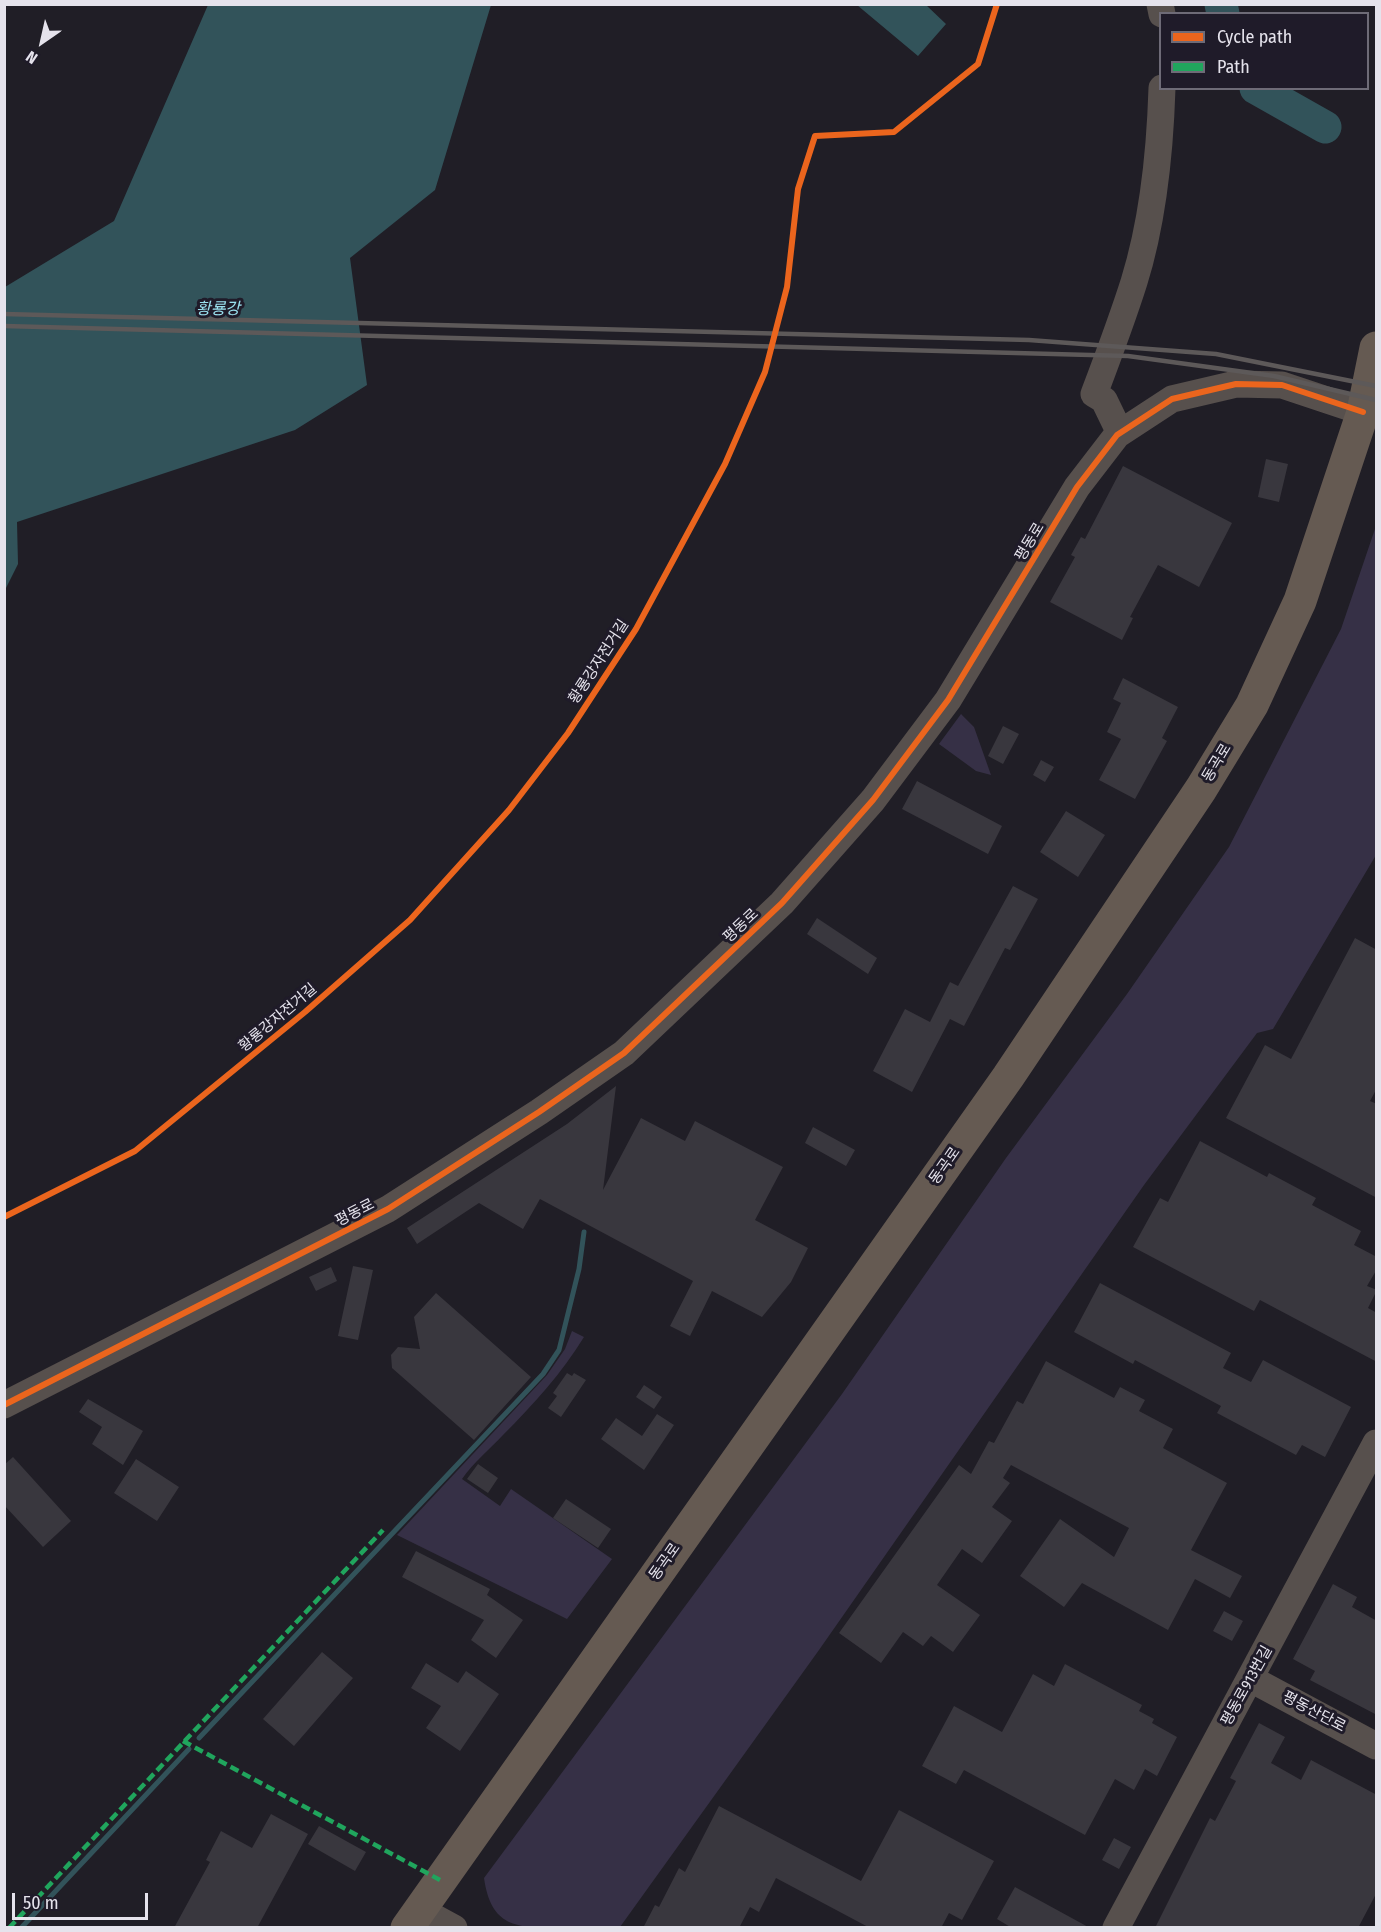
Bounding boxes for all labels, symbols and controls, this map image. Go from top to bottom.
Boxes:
north arrow [12,12,72,72]
legend [1159,12,1369,90]
text: Cycle path [1217,26,1292,48]
text: N [22,47,41,68]
text: Path [1217,56,1250,78]
water label: 황룡강 [196,300,240,320]
street label: 평동로 [1012,520,1048,564]
street label: 황룡강자전거길 [565,617,633,707]
street label: 동곡로 [1199,741,1235,785]
street label: 평동로 [720,905,762,947]
street label: 황룡강자전거길 [235,980,321,1056]
street label: 동곡로 [926,1144,964,1188]
street label: 평동로 [332,1196,378,1230]
street label: 동곡로 [646,1540,684,1584]
street label: 평동로913번길 [1218,1643,1276,1729]
street label: 평동산단로 [1279,1688,1349,1736]
scale bar [15,1881,152,1919]
text: 50 m [23,1892,59,1914]

